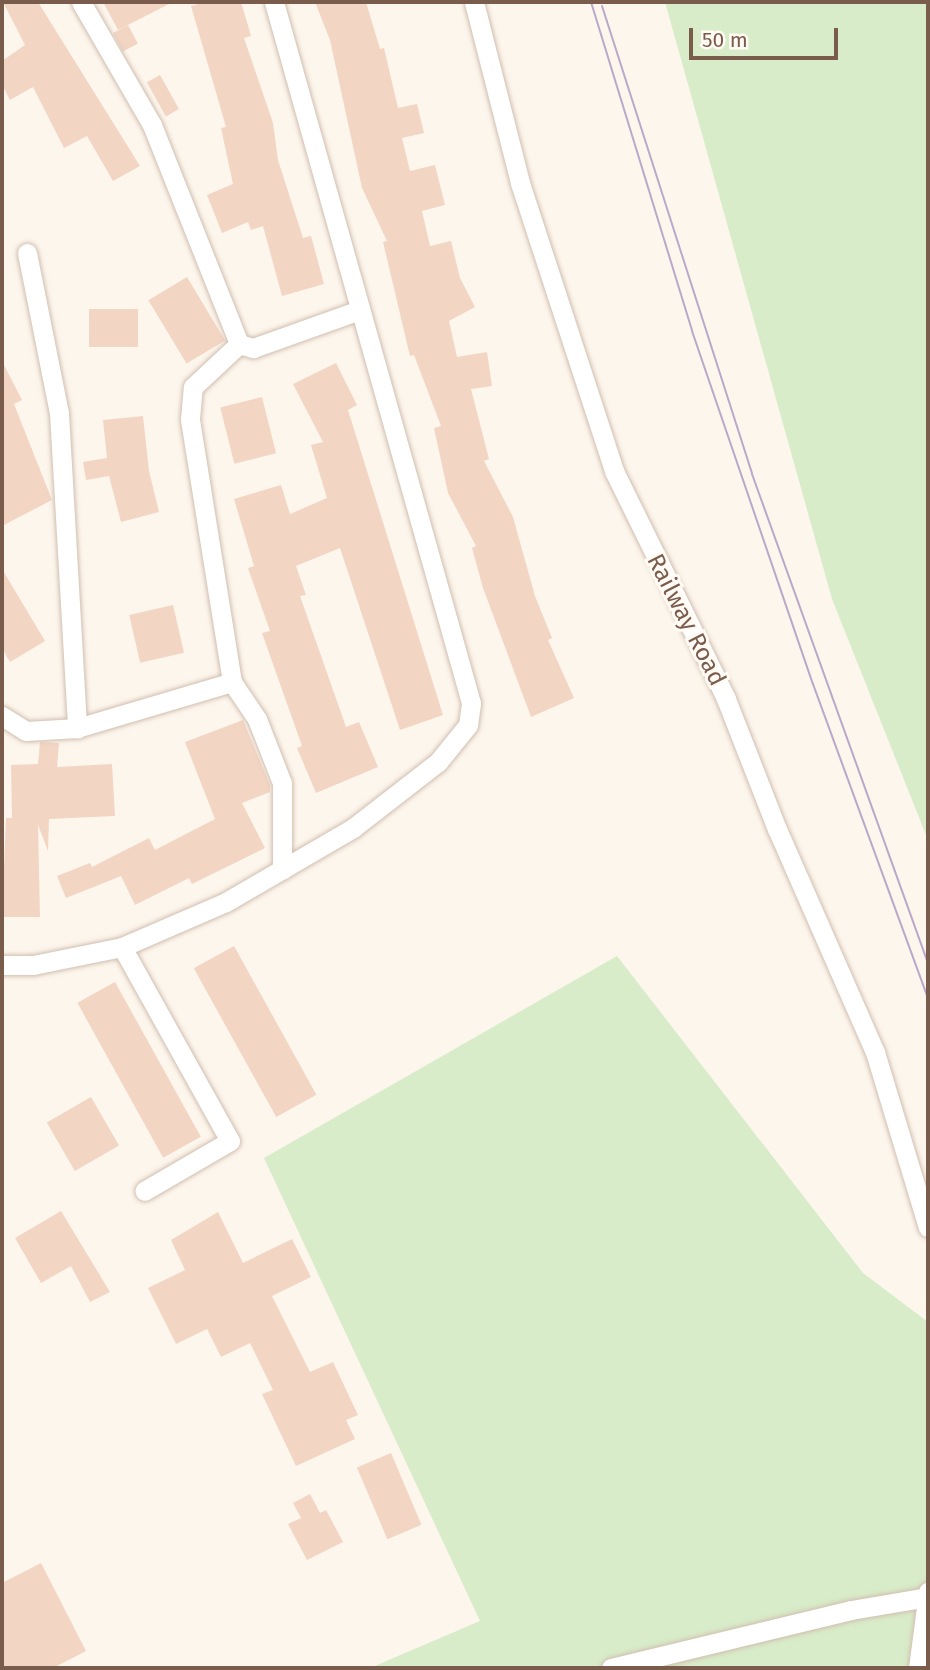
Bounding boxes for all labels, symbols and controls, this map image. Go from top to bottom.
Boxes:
scale bar [692,14,841,58]
text: 50 m [702,27,748,53]
street label: Railway Road [640,549,732,691]

